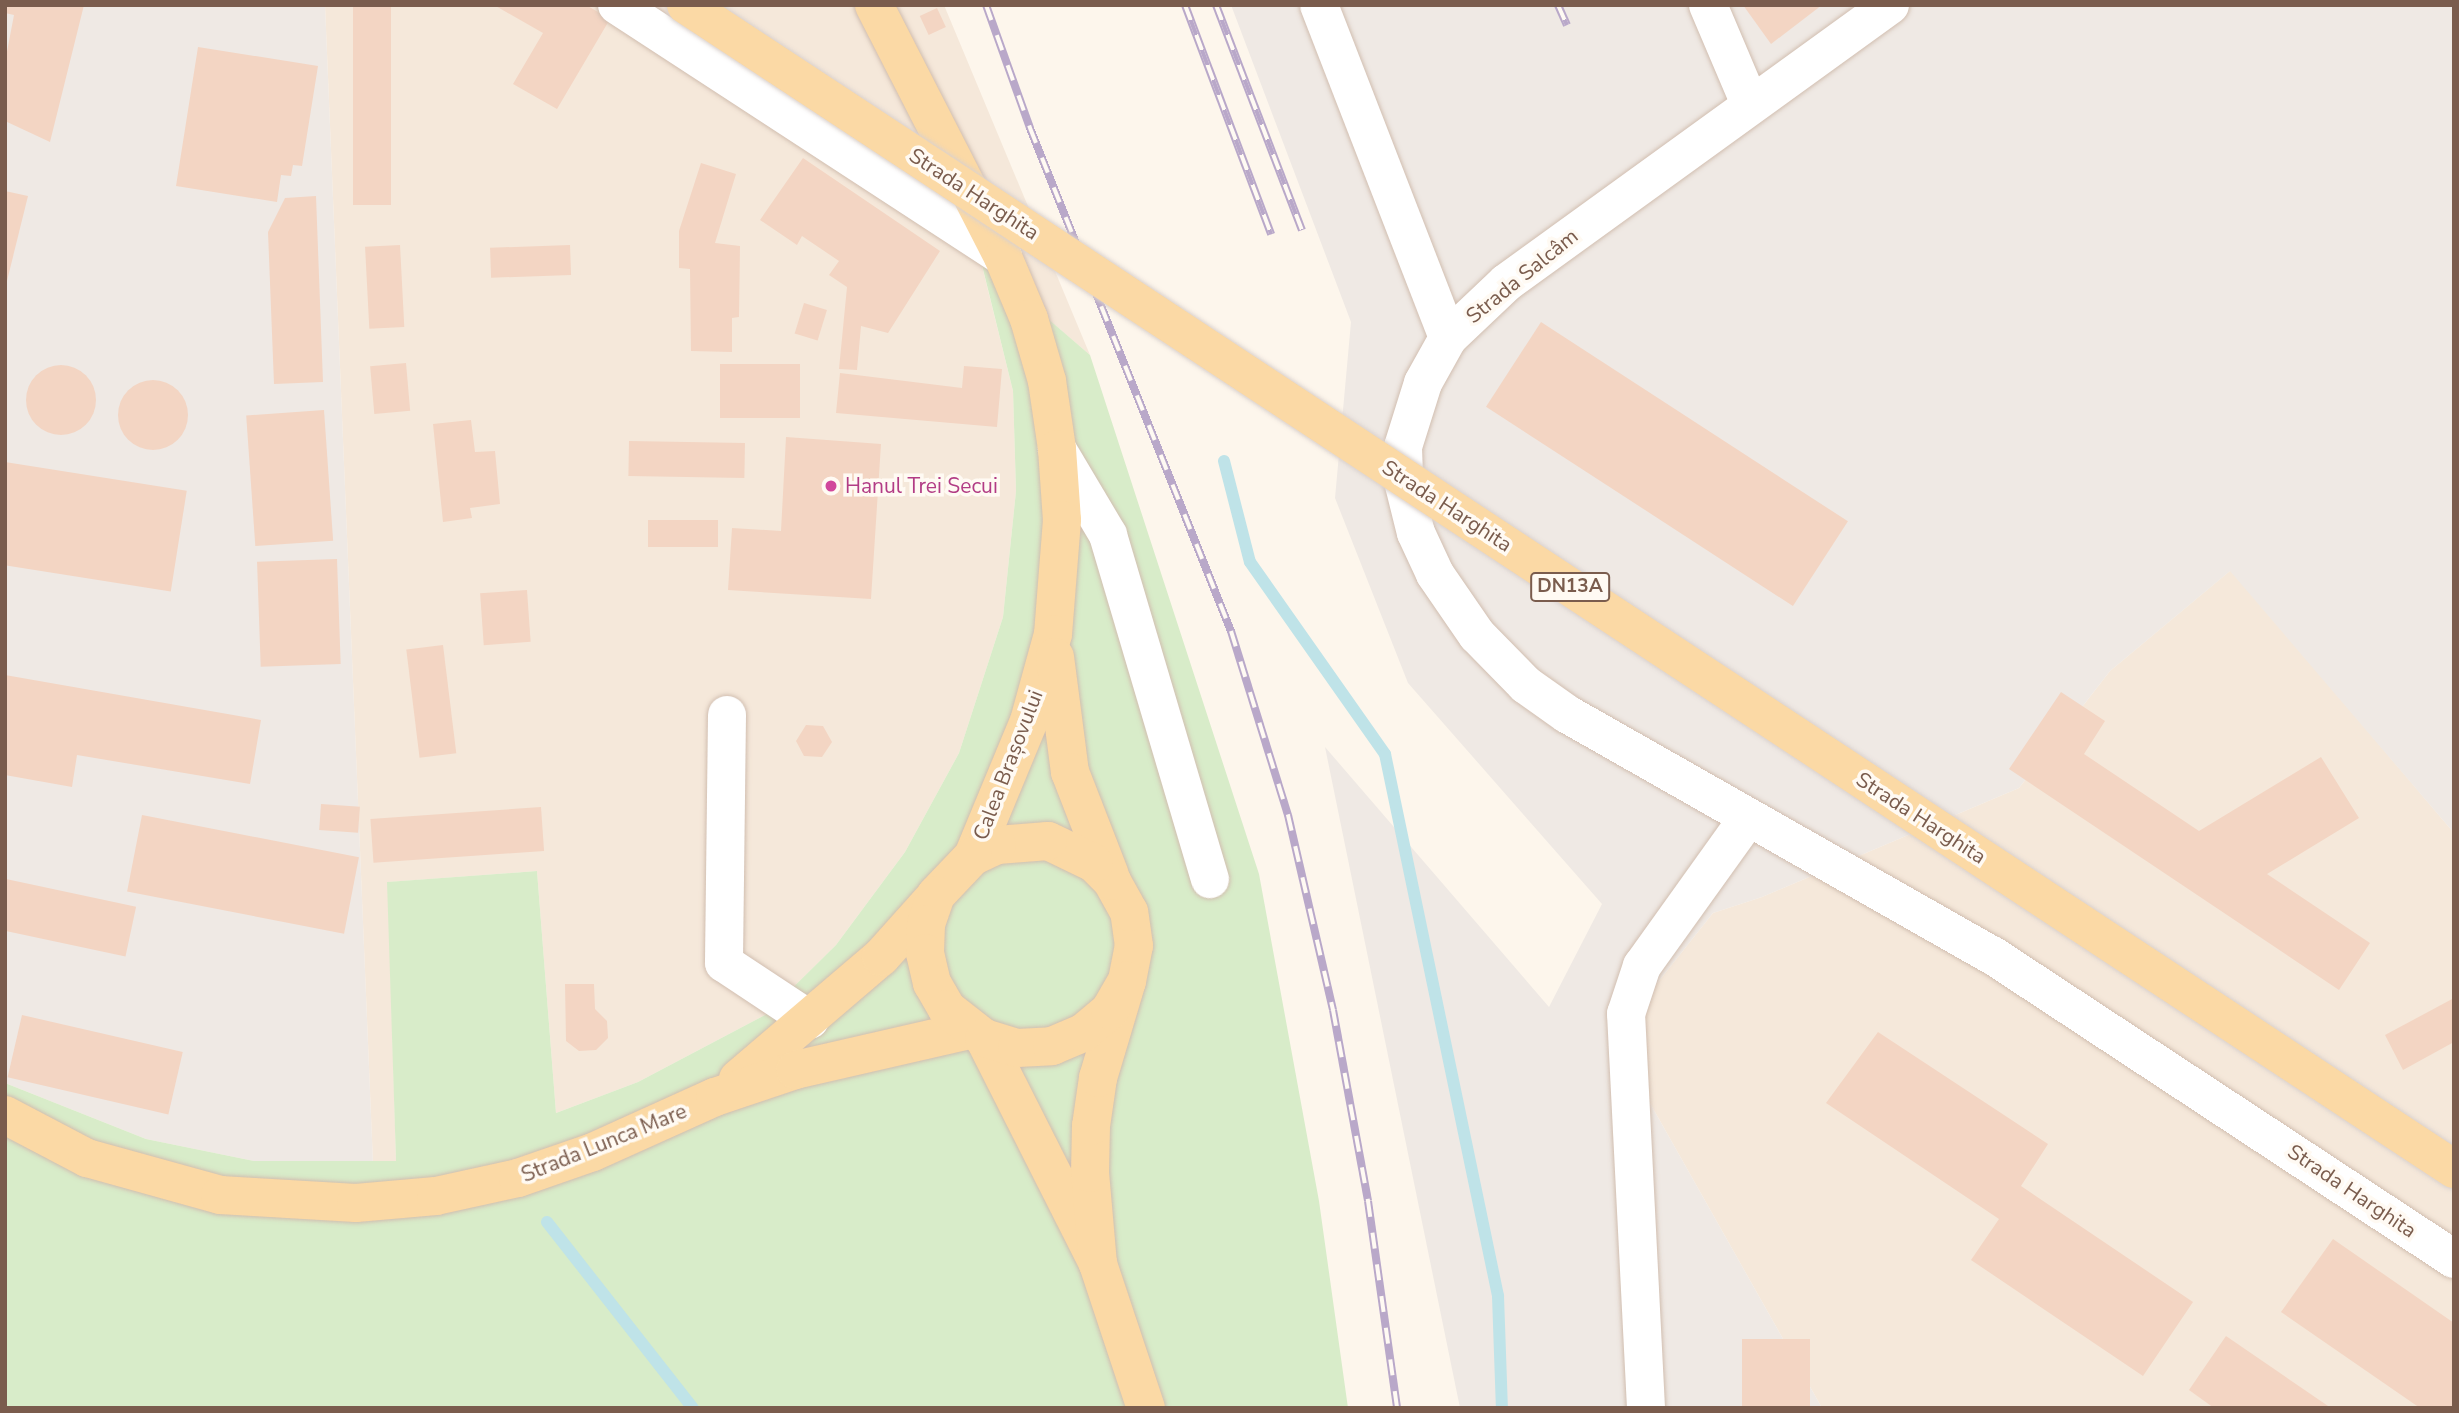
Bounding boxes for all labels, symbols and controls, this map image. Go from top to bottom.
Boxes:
street label: Strada Harghita [904,143,1044,245]
street label: Strada Salcâm [1461,223,1583,329]
street label: Strada Harghita [1377,455,1517,557]
place label: Hanul Trei Secui [845,473,998,499]
marker: Hanul Trei Secui [823,478,839,494]
road number: DN13A [1530,572,1610,602]
street label: Calea Brașovului [968,686,1048,844]
street label: Strada Harghita [1851,767,1991,869]
street label: Strada Lunca Mare [518,1098,690,1188]
street label: Strada Harghita [2283,1139,2421,1243]

